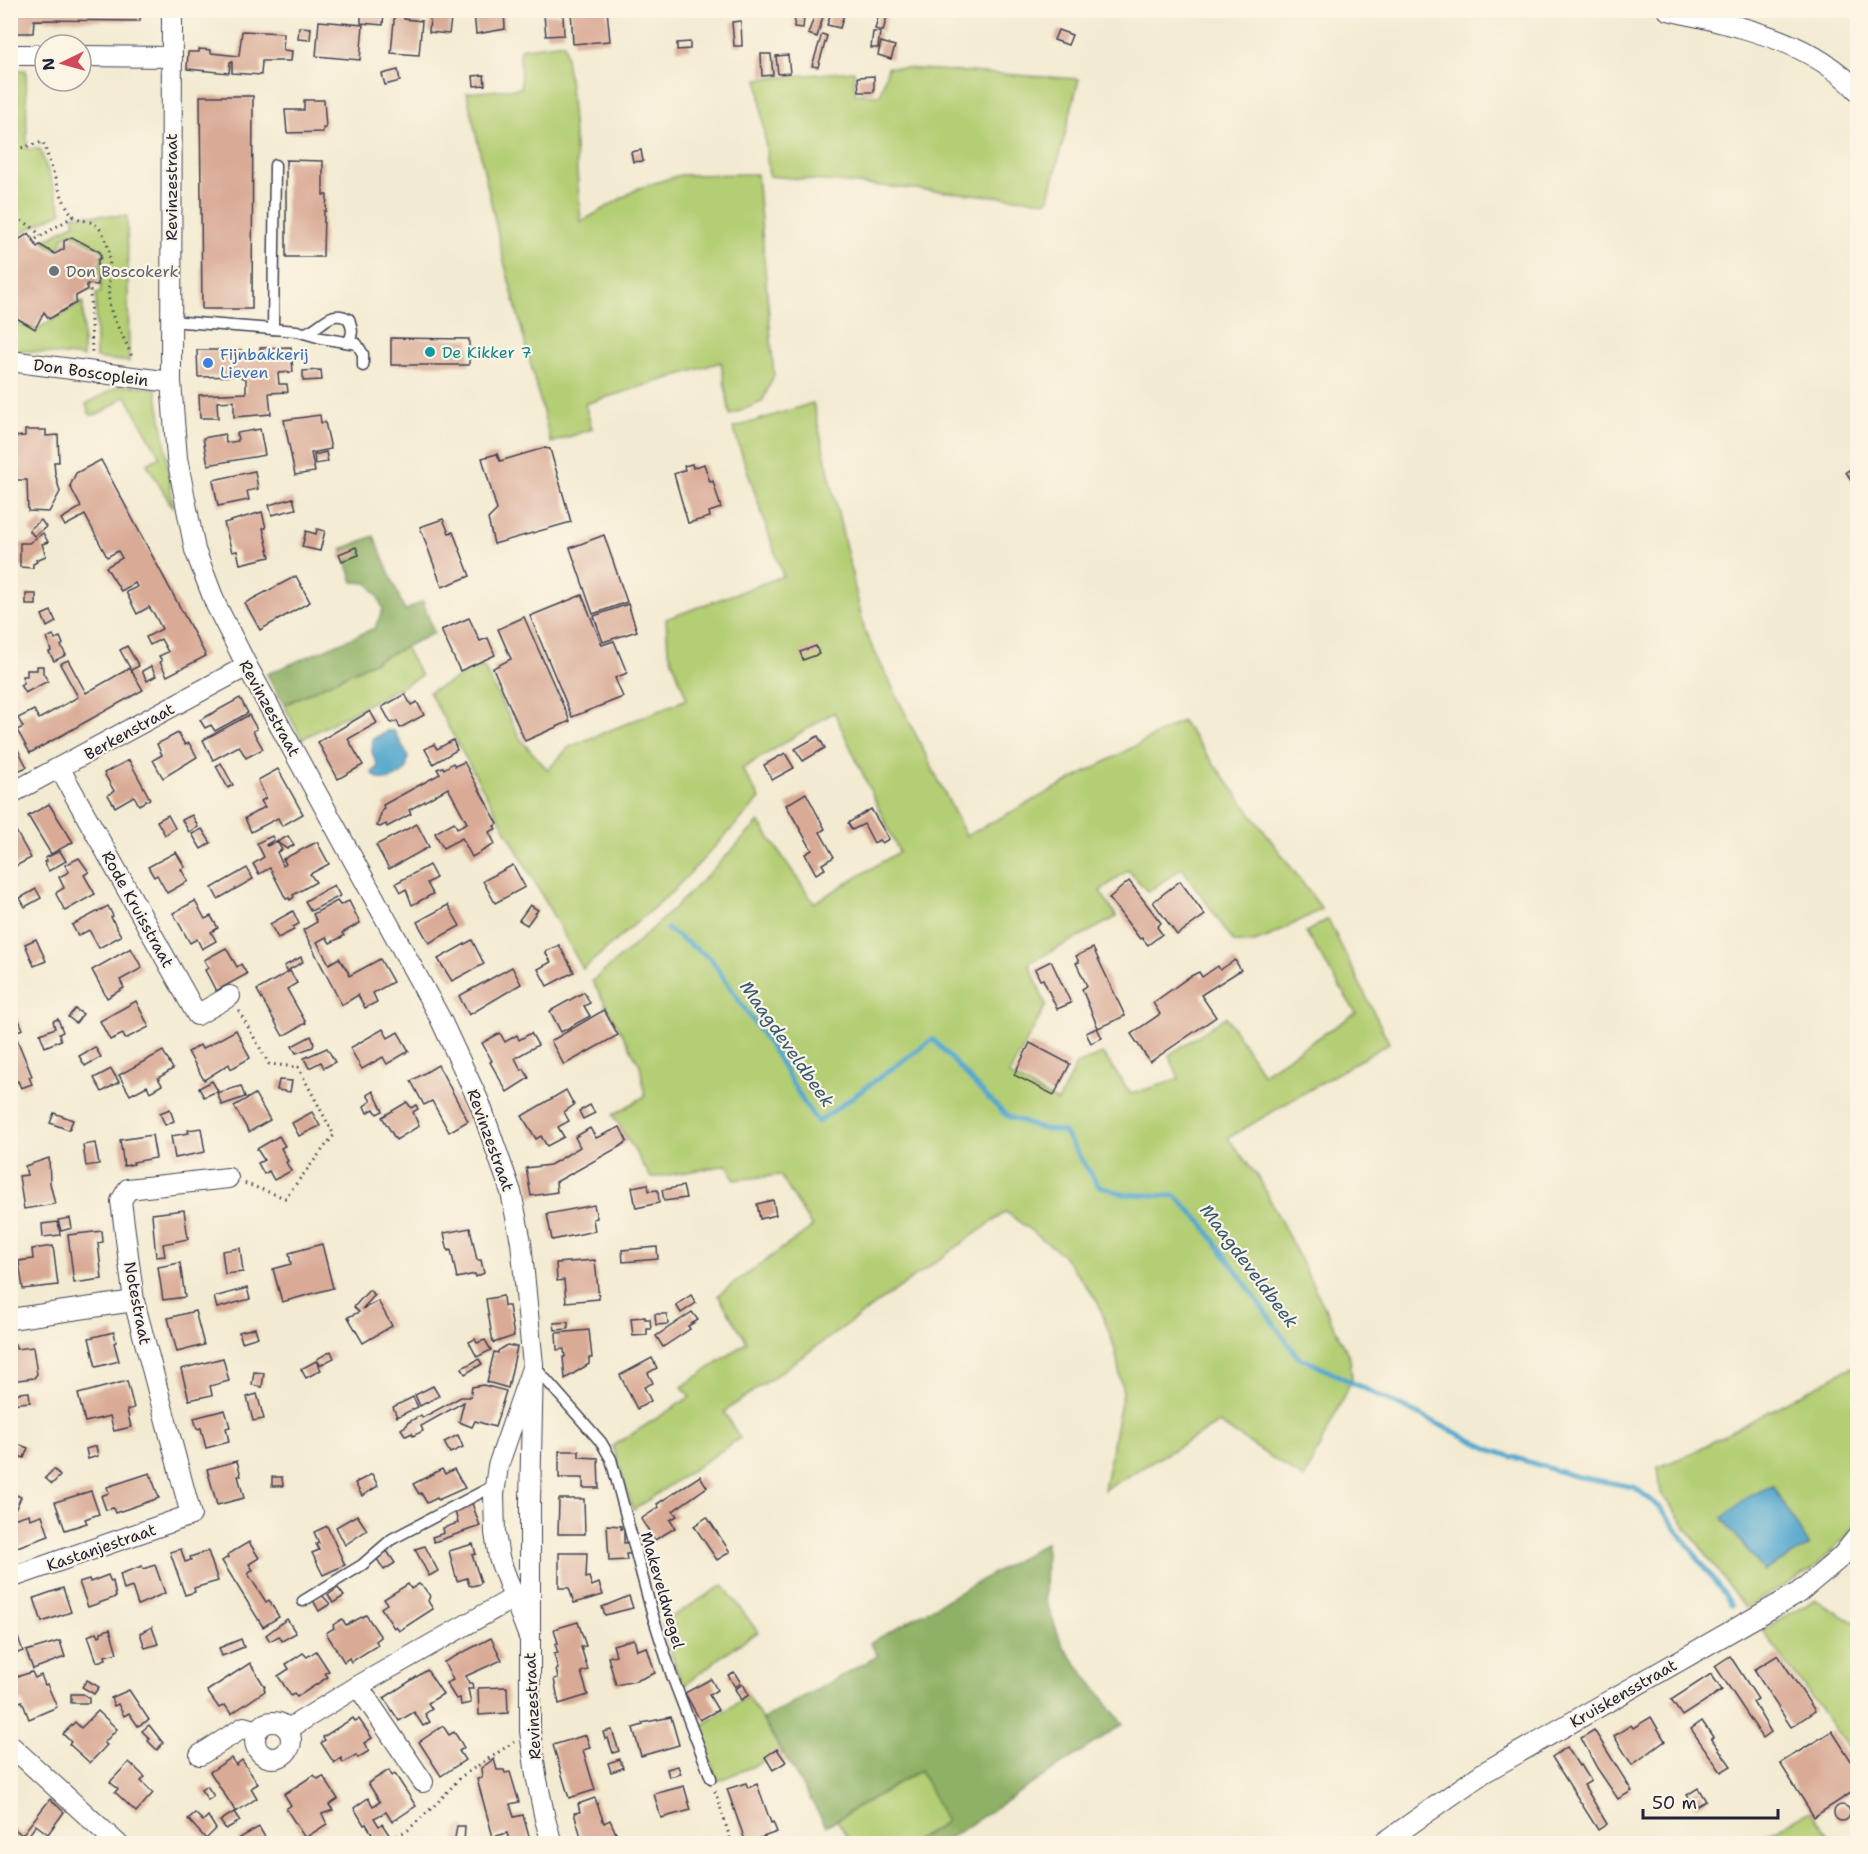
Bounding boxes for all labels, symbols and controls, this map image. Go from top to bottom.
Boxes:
north arrow [33,33,93,93]
text: N [38,57,60,71]
street label: Revinzestraat [161,133,182,241]
place label: Don Boscokerk [66,261,179,282]
marker: Don Boscokerk [47,264,61,278]
place label: De Kikker 7 [442,342,532,363]
place label: Fijnbakkerij Lieven [220,344,309,383]
marker: De Kikker 7 [423,345,437,359]
street label: Don Boscoplein [32,354,150,391]
marker: Fijnbakkerij Lieven [201,356,215,370]
street label: Revinzestraat [234,656,305,760]
street label: Berkenstraat [81,698,178,765]
street label: Rode Kruisstraat [97,847,178,971]
water label: Maagdeveldbeek [734,976,840,1113]
street label: Revinzestraat [462,1086,519,1194]
water label: Maagdeveldbeek [1194,1199,1304,1333]
street label: Notestraat [119,1260,156,1347]
street label: Kastanjestraat [44,1519,159,1576]
street label: Makeveldwegel [636,1529,689,1651]
street label: Revinzestraat [519,1652,546,1760]
street label: Kruiskensstraat [1566,1654,1681,1733]
scale bar [1643,1782,1778,1820]
text: 50 m [1652,1791,1697,1815]

